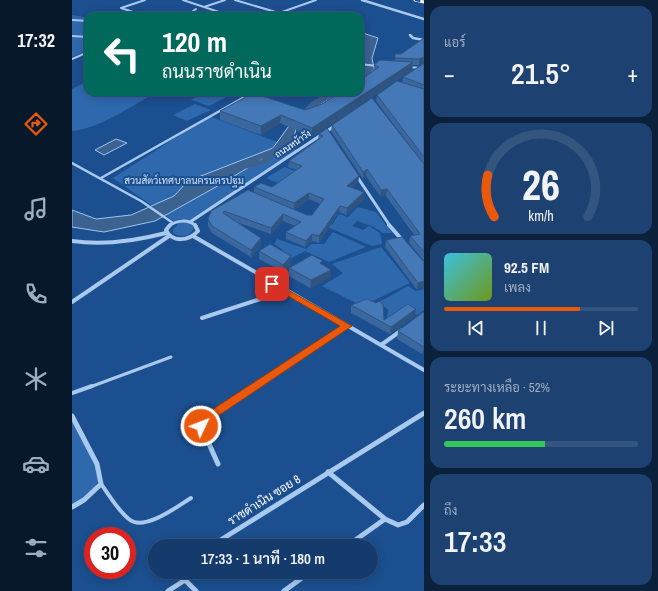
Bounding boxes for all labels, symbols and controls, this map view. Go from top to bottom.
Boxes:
text: 120 m [162,23,227,61]
text: 17:32 [17,28,55,53]
icon: left [96,28,148,80]
text: แอร์ [444,34,465,51]
text: 21.5° [511,53,571,93]
text: ถนนราชดำเนิน [162,59,272,84]
text: − [444,59,455,89]
text: + [627,59,638,89]
icon: directions [22,110,50,138]
street label: ถนนหน้าวัง [273,128,313,160]
text: 26 [522,156,560,212]
park label: สวนสัตว์เทศบาลนครนครปฐม [124,173,244,188]
icon: music [22,195,50,223]
text: km/h [528,205,554,224]
text: 92.5 FM [504,257,549,278]
pin [255,267,289,301]
icon: arrive [261,273,283,295]
text: เพลง [504,279,531,296]
icon: phone [22,280,50,308]
icon: previous [465,317,487,339]
icon: pause [530,317,552,339]
icon: next [595,317,617,339]
icon: climate [22,365,50,393]
text: ระยะทางเหลือ · 52% [444,379,550,396]
text: 260 km [444,398,526,438]
position arrow [180,405,222,447]
icon: car [22,450,50,478]
street label: ราชดำเนิน ซอย 8 [225,471,303,529]
text: ถึง [444,502,457,519]
text: 17:33 [444,521,506,561]
speed limit sign: 30 [84,527,136,579]
icon: filters [22,534,50,562]
text: 17:33 · 1 นาที · 180 m [201,548,325,569]

